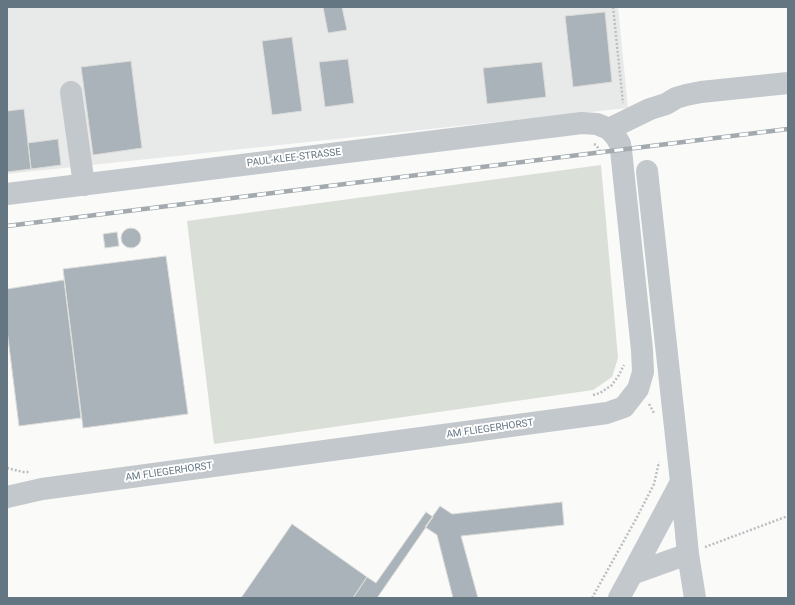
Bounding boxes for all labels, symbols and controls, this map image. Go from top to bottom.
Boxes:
street label: PAUL-KLEE-STRASSE [246,146,342,170]
street label: AM FLIEGERHORST [446,417,534,441]
street label: AM FLIEGERHORST [125,460,213,484]

